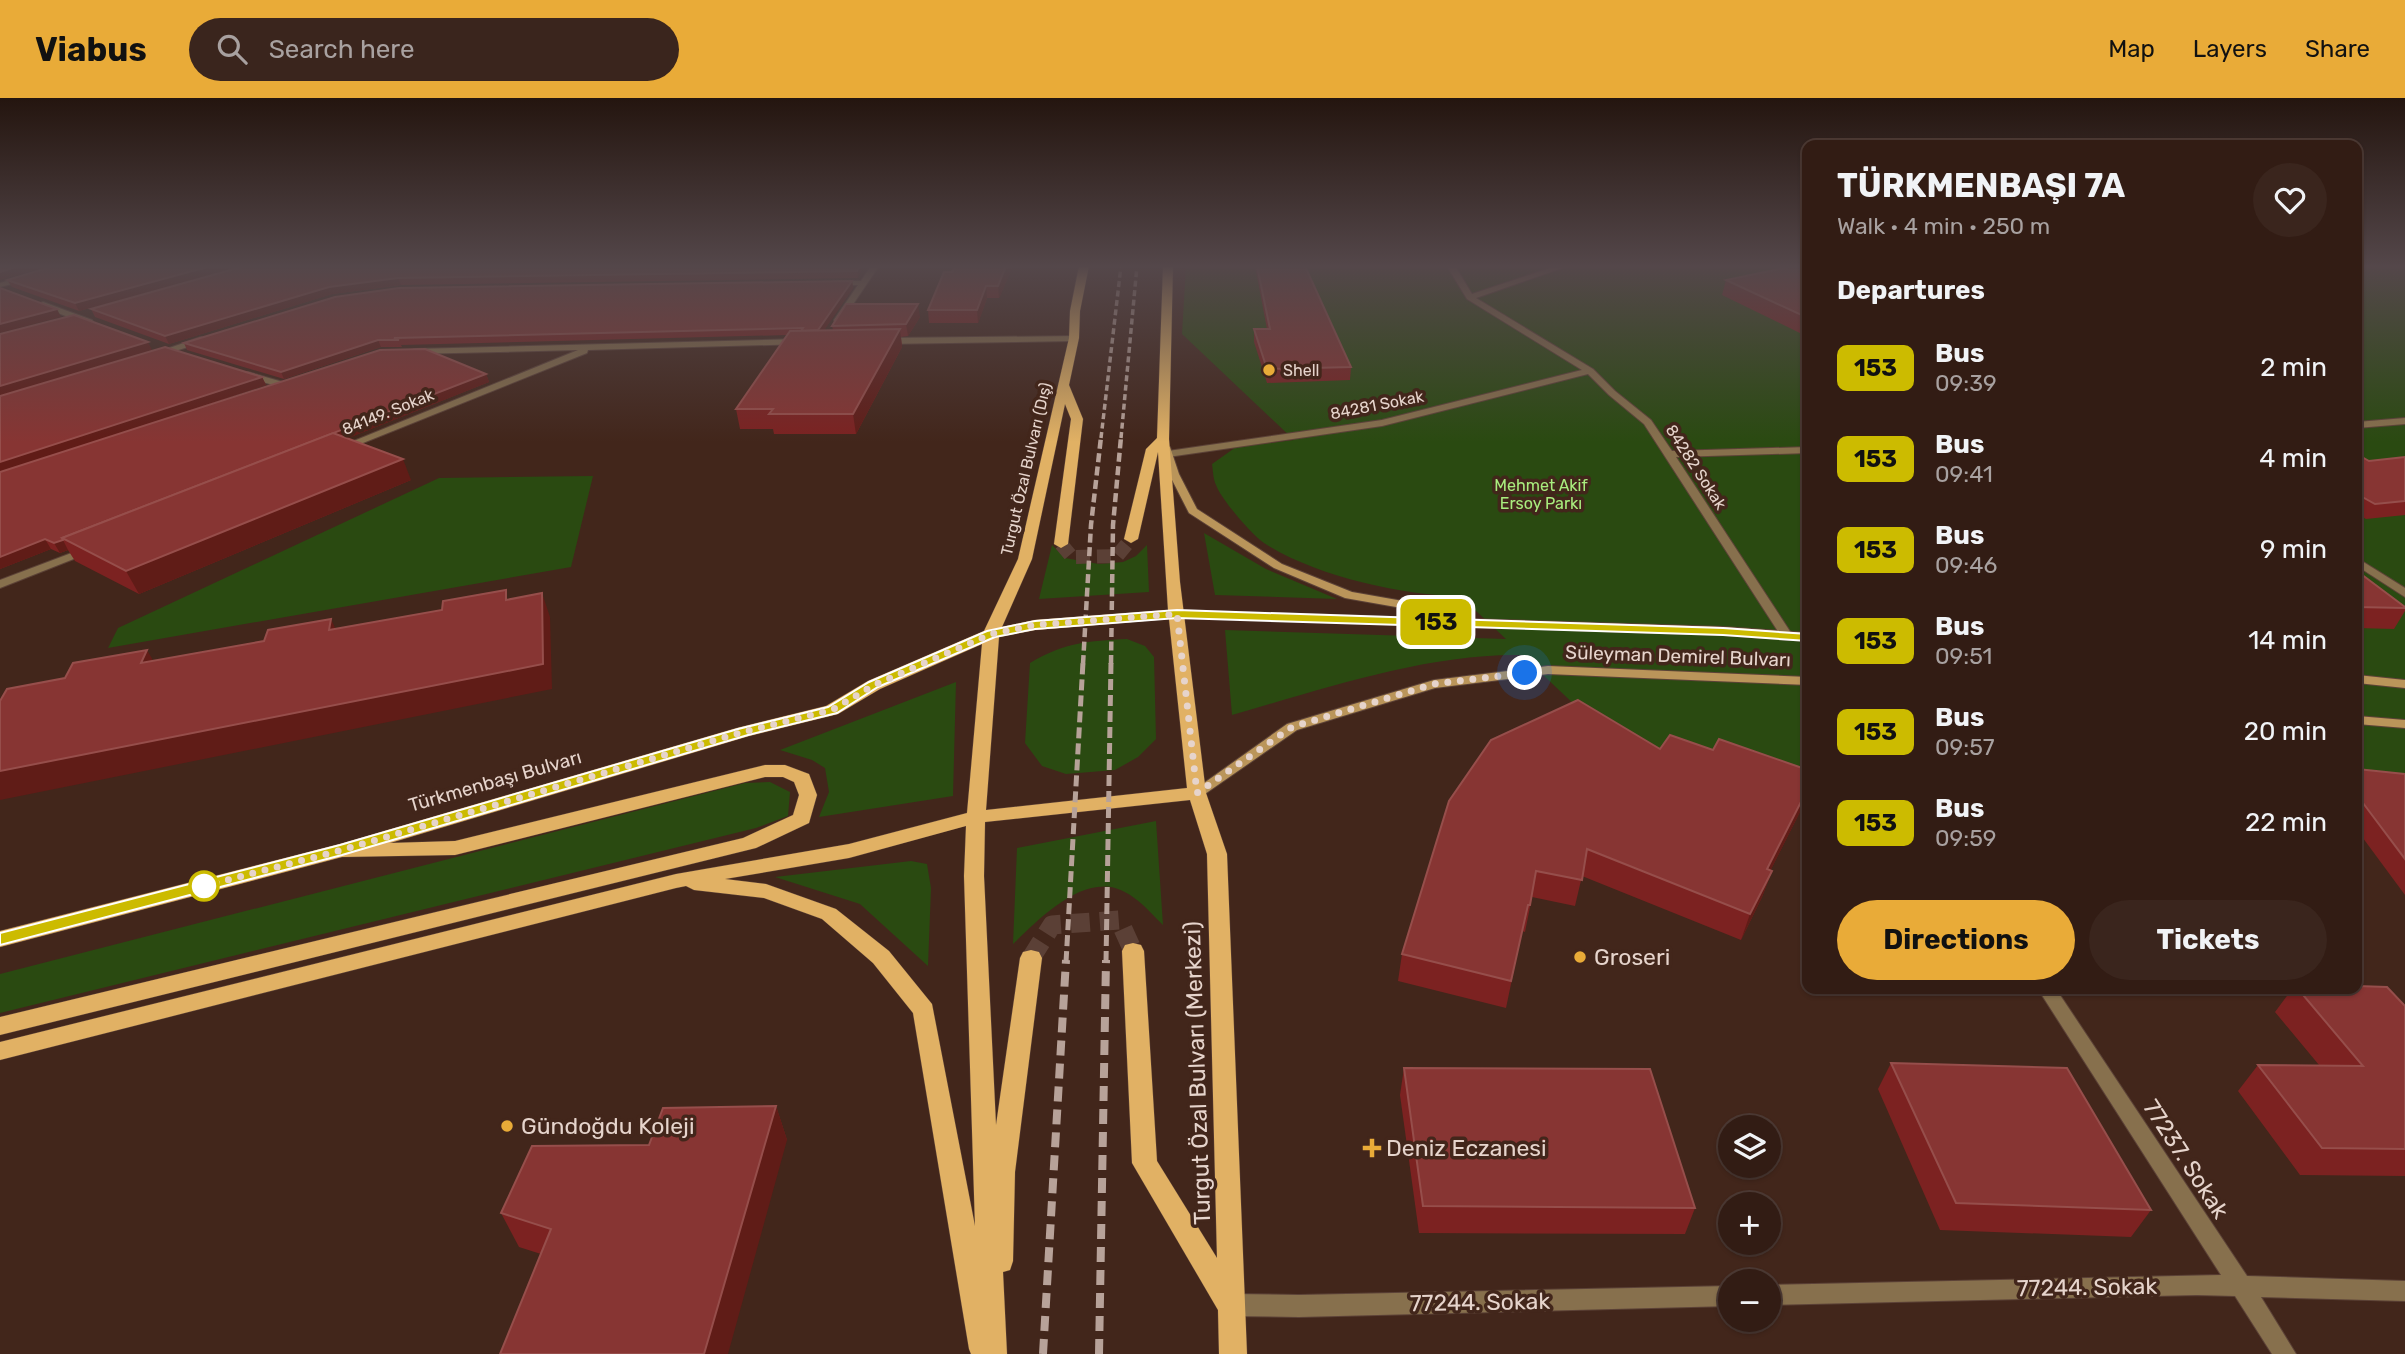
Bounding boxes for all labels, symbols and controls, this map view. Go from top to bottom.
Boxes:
search box [189,18,679,81]
text: Viabus [35,30,147,69]
icon: search [213,30,251,68]
text: Search here [269,34,415,65]
text: Map [2108,35,2155,63]
text: Layers [2193,35,2267,63]
text: Share [2305,35,2370,63]
button: heart [2253,163,2327,237]
text: TÜRKMENBAŞI 7A [1837,166,2125,205]
text: Walk · 4 min · 250 m [1837,212,2050,240]
text: Departures [1837,275,1985,306]
text: Bus [1935,338,1984,369]
text: 2 min [2260,352,2327,383]
text: 153 [1854,354,1897,382]
place label: Shell [1283,361,1319,380]
marker: Shell [1261,362,1277,378]
text: 09:39 [1935,369,1997,397]
street label: Turgut Özal Bulvarı (Dış) [997,381,1055,557]
street label: 84149. Sokak [339,385,437,439]
street label: 84281 Sokak [1329,386,1426,423]
street label: 84282 Sokak [1662,421,1731,514]
text: Bus [1935,429,1984,460]
text: 4 min [2259,443,2327,474]
text: 153 [1854,445,1897,473]
text: 09:41 [1935,460,1993,488]
park label: Mehmet Akif Ersoy Parkı [1494,476,1588,513]
text: Bus [1935,520,1984,551]
text: 9 min [2260,534,2327,565]
text: 153 [1854,536,1897,564]
text: 09:46 [1935,551,1997,579]
line badge: 153 [1396,599,1476,645]
text: 153 [1414,608,1458,636]
text: Bus [1935,611,1984,642]
text: 14 min [2248,625,2327,656]
text: 153 [1854,627,1897,655]
street label: Süleyman Demirel Bulvarı [1565,641,1791,671]
text: 09:51 [1935,642,1992,670]
your location [1507,655,1542,690]
text: Bus [1935,702,1984,733]
text: 20 min [2244,716,2327,747]
text: 153 [1854,718,1897,746]
text: 09:57 [1935,733,1995,761]
street label: Türkmenbaşı Bulvarı [406,745,584,817]
text: Bus [1935,793,1984,824]
text: 22 min [2245,807,2327,838]
text: 153 [1854,809,1897,837]
text: 09:59 [1935,824,1996,852]
unlabelled marker [189,871,219,901]
button: Directions [1837,900,2075,980]
button: Tickets [2089,900,2327,980]
street label: Turgut Özal Bulvarı (Merkezi) [1178,921,1216,1225]
place label: Groseri [1594,943,1670,971]
marker: Groseri [1572,949,1588,965]
street label: 77237. Sokak [2137,1094,2235,1224]
place label: Gündoğdu Koleji [521,1112,694,1140]
map controls [1718,1115,1781,1332]
button: layers [1718,1115,1781,1178]
marker: Gündoğdu Koleji [499,1118,515,1134]
place label: Deniz Eczanesi [1386,1134,1547,1162]
marker: Deniz Eczanesi [1364,1140,1380,1156]
button: + [1718,1192,1781,1255]
button: − [1718,1269,1781,1332]
street label: 77244. Sokak [2017,1272,2157,1302]
street label: 77244. Sokak [1410,1287,1550,1317]

